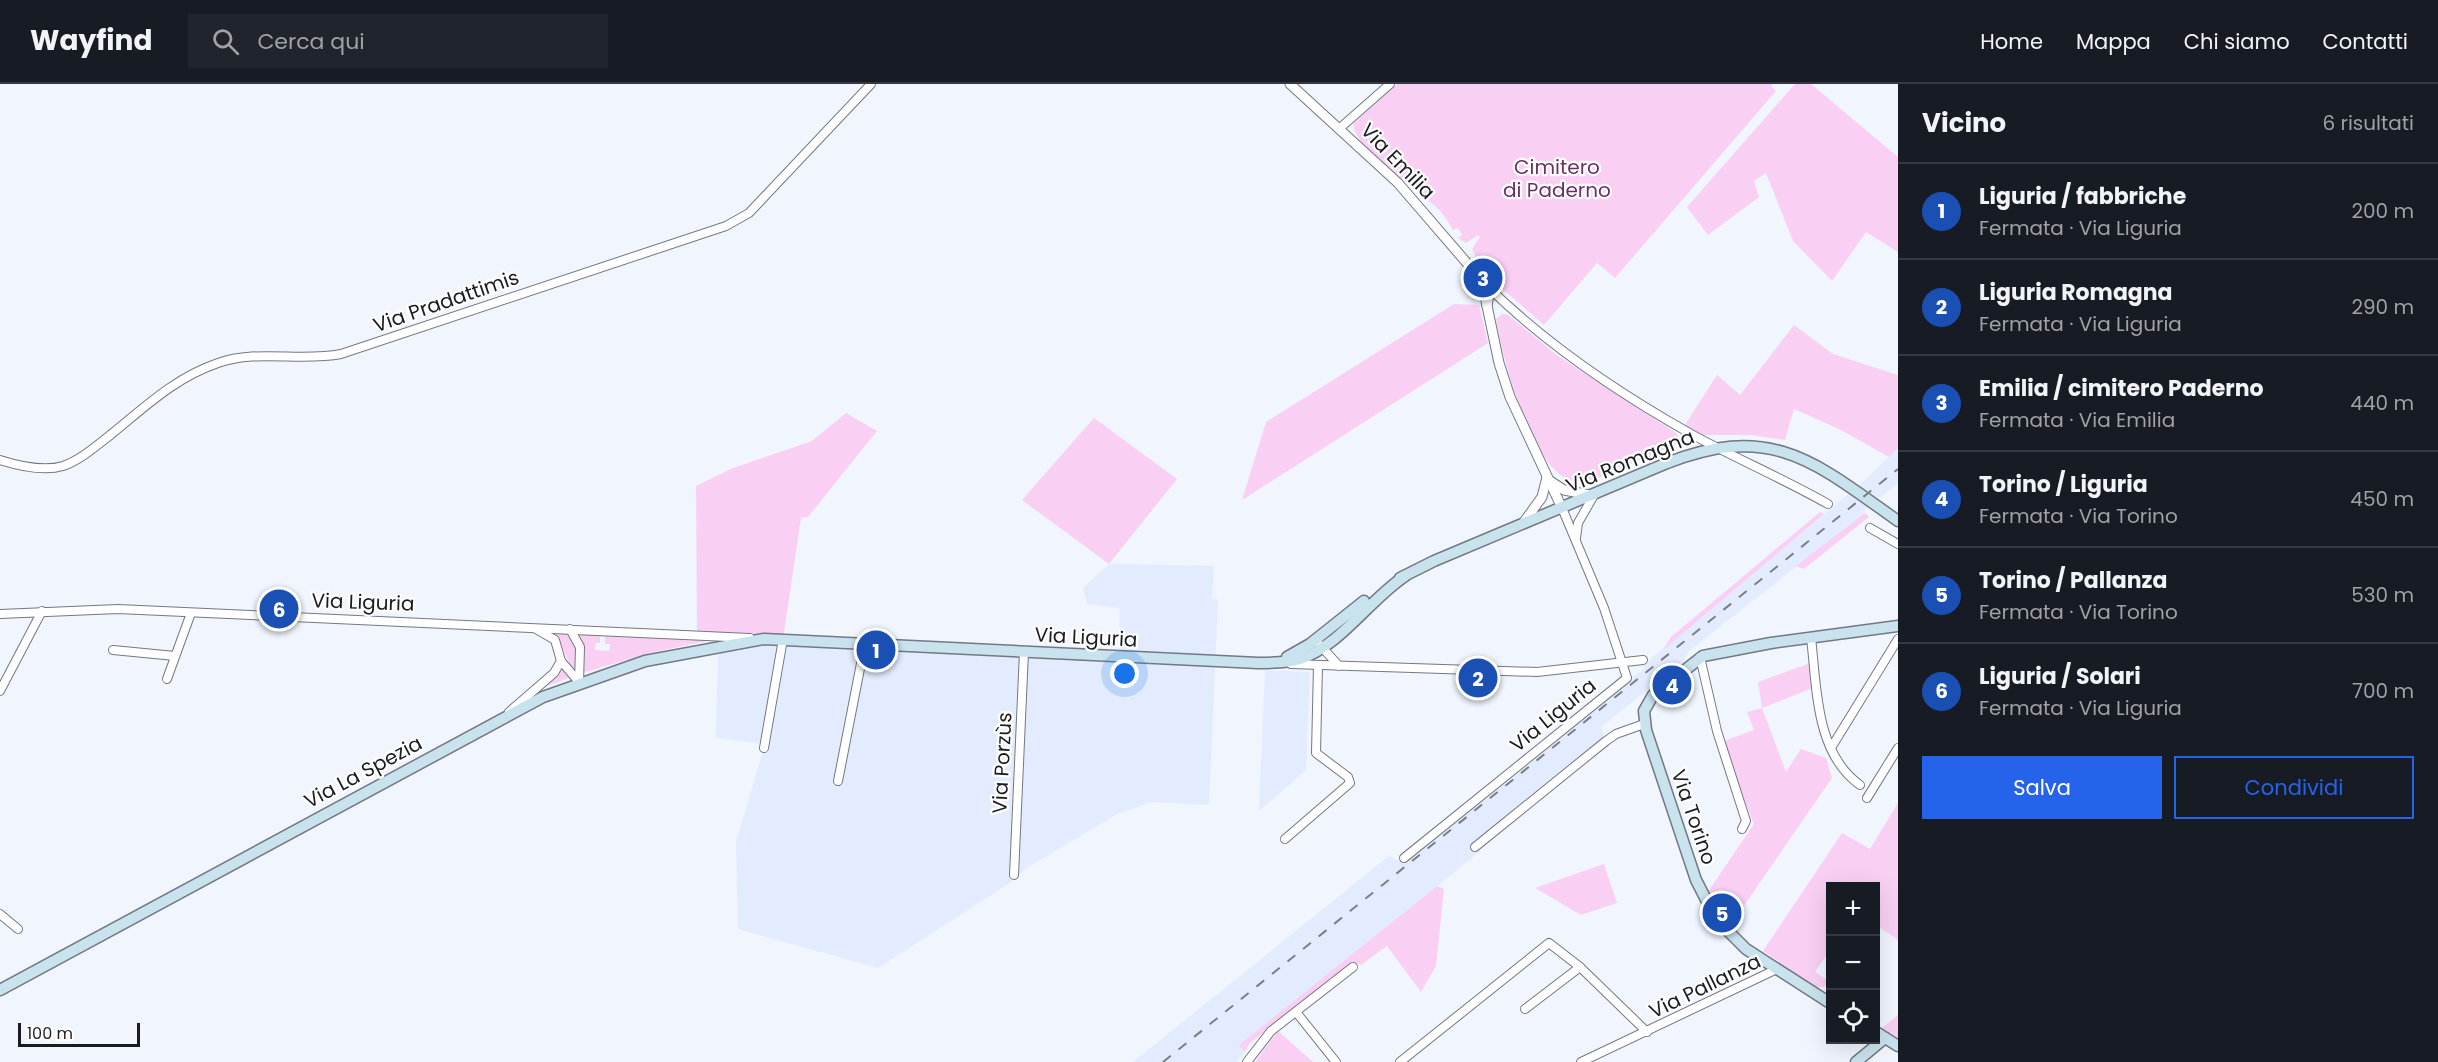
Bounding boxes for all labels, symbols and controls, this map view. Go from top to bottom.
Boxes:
search box [188,14,608,68]
text: Wayfind [30,21,152,60]
icon: search [209,25,242,58]
text: Cerca qui [257,26,365,57]
text: Home [1980,27,2043,56]
text: Mappa [2076,27,2151,56]
text: Chi siamo [2184,27,2290,56]
text: Contatti [2323,27,2408,56]
text: Vicino [1922,105,2006,141]
text: 6 risultati [2322,109,2414,137]
street label: Via Emilia [1354,117,1442,205]
park label: Cimitero di Paderno [1503,153,1611,204]
text: Liguria / fabbriche [1979,181,2186,212]
text: 1 [1938,197,1945,225]
text: 200 m [2351,197,2414,225]
text: Fermata · Via Liguria [1979,214,2182,242]
pin: 3 [1464,256,1502,300]
street label: Via Pradattimis [369,263,523,339]
text: Liguria Romagna [1979,277,2173,308]
text: 2 [1936,293,1947,321]
text: 290 m [2351,293,2414,321]
text: Fermata · Via Liguria [1979,310,2182,338]
text: Emilia / cimitero Paderno [1979,373,2263,404]
text: 3 [1935,389,1948,417]
text: 440 m [2350,389,2414,417]
text: Fermata · Via Emilia [1979,406,2175,434]
street label: Via Romagna [1562,423,1698,499]
text: Torino / Liguria [1979,469,2148,500]
text: 4 [1935,485,1948,513]
text: 450 m [2350,485,2414,513]
text: Fermata · Via Torino [1979,502,2178,530]
text: Torino / Pallanza [1979,565,2167,596]
text: 5 [1935,581,1948,609]
text: 530 m [2351,581,2414,609]
pin: 6 [260,586,298,632]
street label: Via Liguria [311,586,415,618]
text: Fermata · Via Torino [1979,598,2178,626]
street label: Via Liguria [1034,620,1138,654]
pin: 1 [856,628,896,672]
pin: 2 [1458,656,1498,700]
your location [1110,659,1139,688]
text: Liguria / Solari [1979,661,2141,692]
pin: 4 [1652,662,1692,708]
street label: Via Liguria [1504,672,1602,758]
text: 6 [1935,677,1948,705]
text: 700 m [2352,677,2414,705]
text: Fermata · Via Liguria [1979,694,2182,722]
street label: Via Porzùs [985,712,1019,814]
street label: Via La Spezia [299,729,427,815]
button: Salva [1922,756,2162,819]
button: Condividi [2174,756,2414,819]
street label: Via Torino [1665,766,1723,868]
map controls [1826,882,1880,1044]
button: + [1826,882,1880,936]
pin: 5 [1702,890,1742,936]
button: − [1826,936,1880,990]
street label: Via Pallanza [1644,947,1766,1025]
button: locate [1826,990,1880,1044]
scale bar [18,1020,140,1048]
text: 100 m [27,1022,73,1045]

